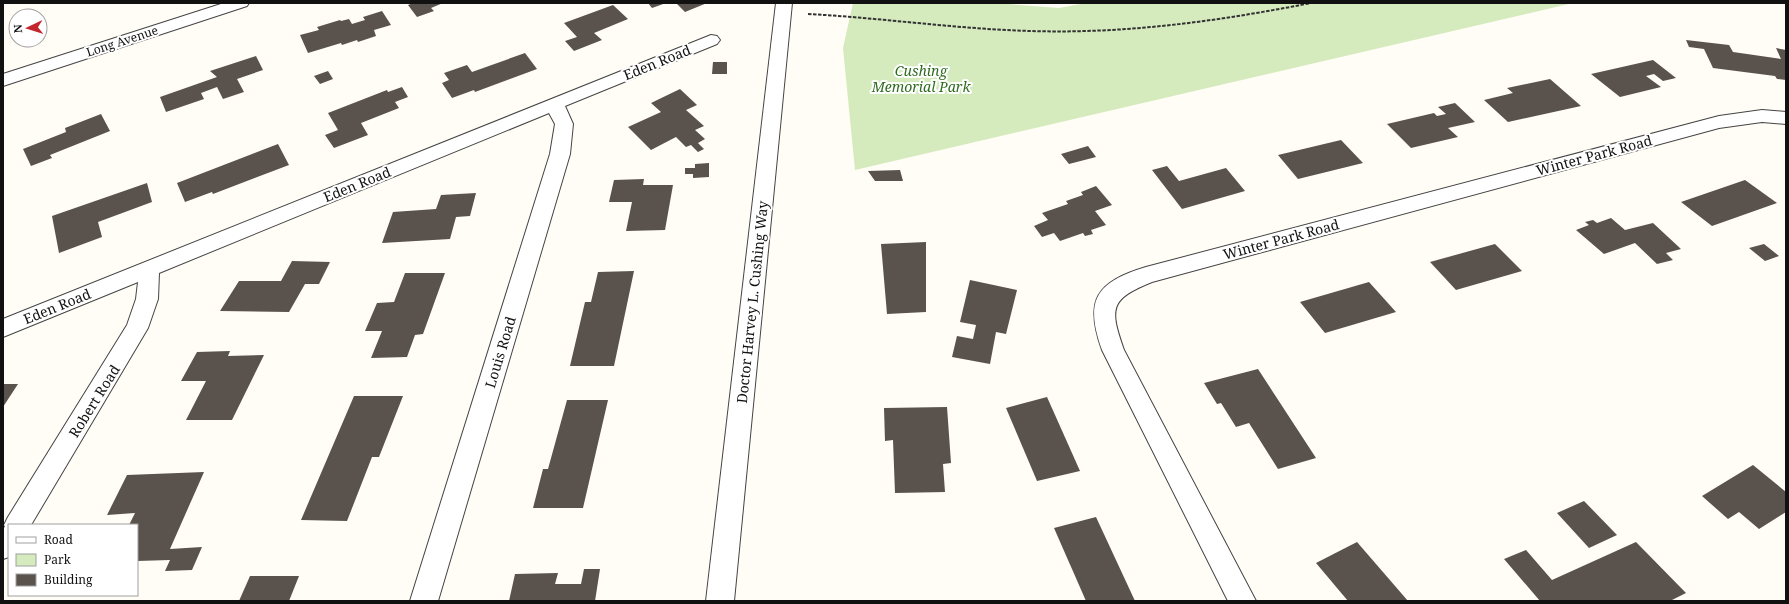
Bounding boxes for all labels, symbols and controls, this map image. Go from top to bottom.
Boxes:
north arrow [8,8,48,48]
street label: Long Avenue [84,21,160,61]
text: N [10,24,25,34]
street label: Eden Road [620,40,694,84]
park label: Cushing Memorial Park [871,61,971,96]
street label: Winter Park Road [1534,130,1654,180]
street label: Eden Road [320,162,394,206]
street label: Doctor Harvey L. Cushing Way [732,200,772,404]
street label: Winter Park Road [1221,214,1341,264]
street label: Eden Road [20,284,94,328]
street label: Louis Road [480,314,520,390]
street label: Robert Road [64,361,124,441]
legend [8,524,138,596]
text: Road [44,531,74,548]
text: Park [44,551,72,568]
text: Building [44,571,93,588]

